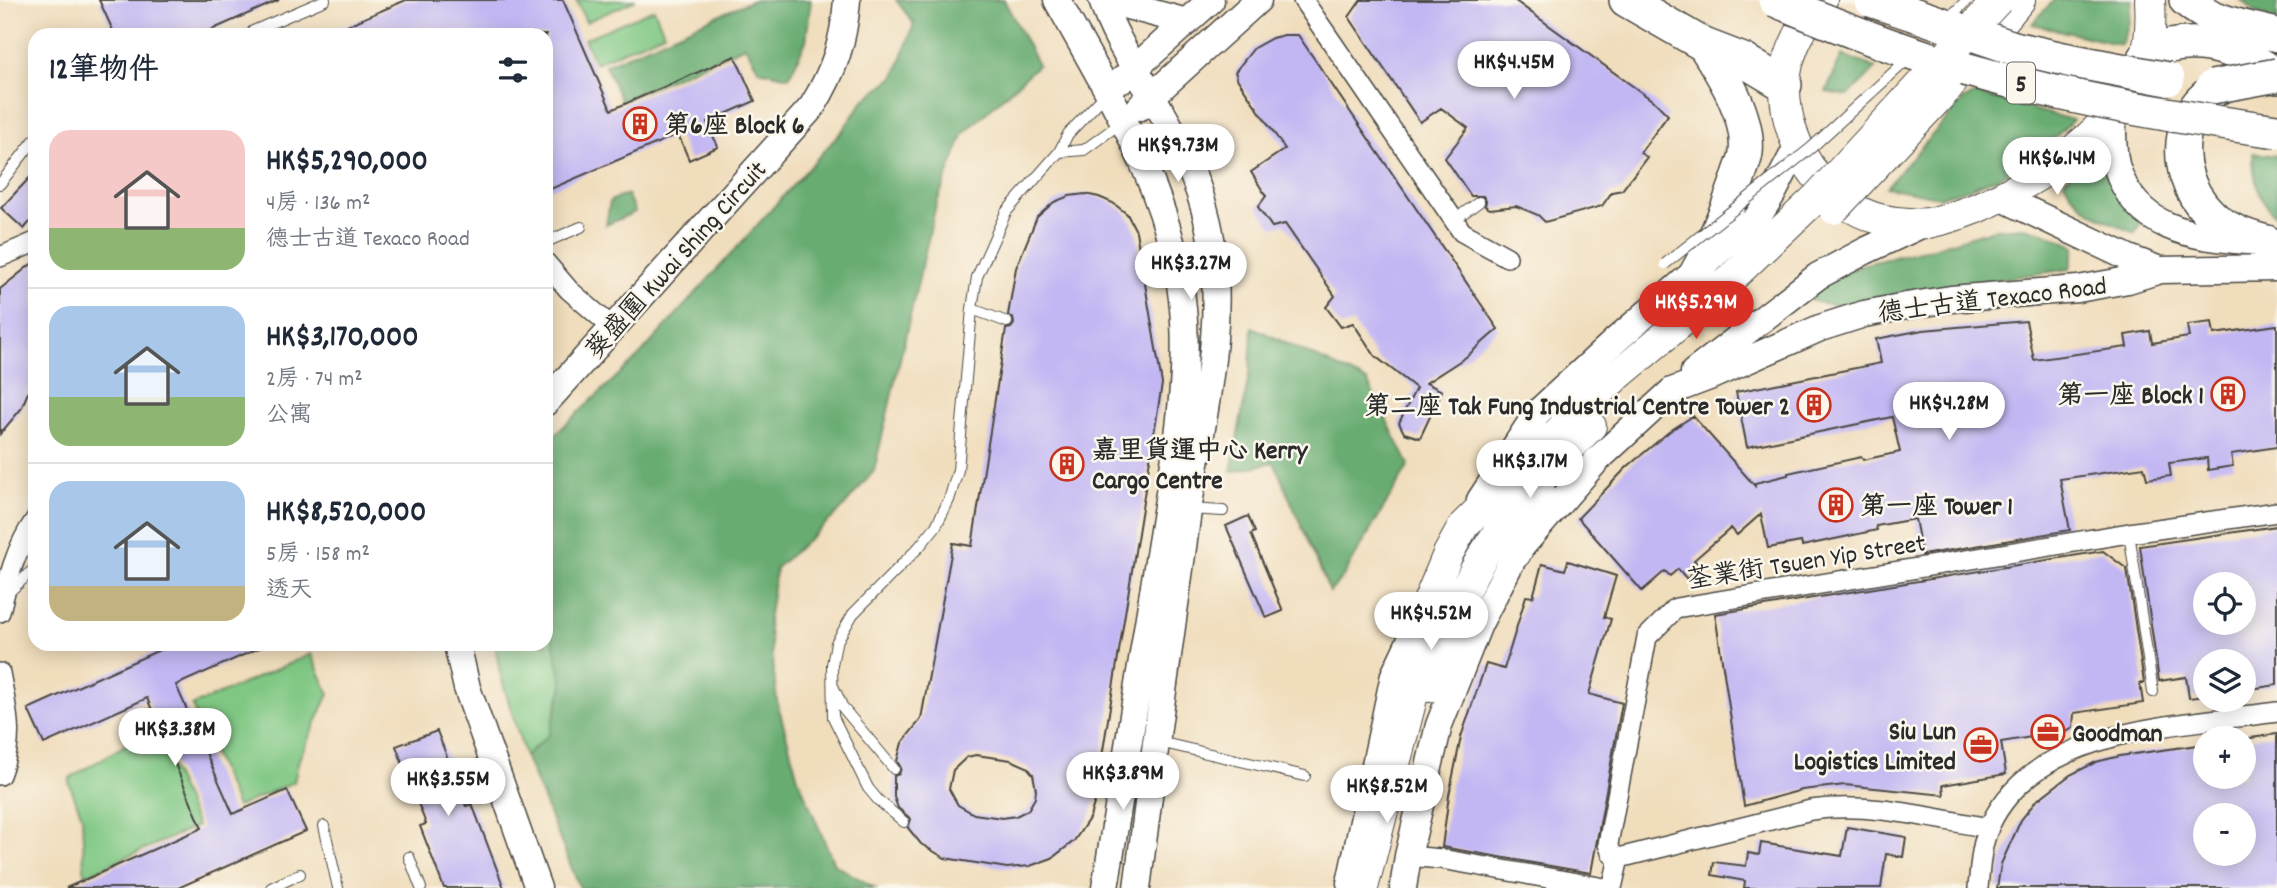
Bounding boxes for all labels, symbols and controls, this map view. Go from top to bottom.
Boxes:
pin: HK$4.45M [1442,42,1586,101]
text: HK$4.45M [1473,47,1555,80]
text: 12筆物件 [49,51,159,94]
icon: filters [494,51,532,89]
road number: 5 [2007,62,2035,104]
building icon: 第6座 Block 6 [621,105,659,143]
place label: 第6座 Block 6 [664,109,805,146]
pin: HK$9.73M [1106,124,1250,184]
text: HK$9.73M [1138,130,1218,163]
pin: HK$6.14M [1985,138,2129,197]
text: HK$5,290,000 [266,142,428,185]
text: HK$6.14M [2018,143,2096,176]
street label: 葵盛圍 Kwai Shing Circuit [578,153,777,369]
icon: home [105,158,189,242]
text: 4房 · 136 m² [266,188,370,221]
text: 德士古道 Texaco Road [266,224,470,257]
pin: HK$3.27M [1119,243,1263,302]
text: HK$3.27M [1151,248,1231,281]
street label: 德士古道 Texaco Road [1876,269,2109,334]
pin: HK$5.29M [1624,282,1768,341]
text: HK$5.29M [1655,287,1737,320]
text: HK$3,170,000 [266,318,419,361]
icon: home [105,334,189,418]
text: 2房 · 74 m² [266,364,363,397]
building icon: 第一座 Block 1 [2209,375,2247,413]
place label: 第一座 Block 1 [2057,379,2204,416]
pin: HK$4.28M [1877,382,2021,442]
building icon: 第二座 Tak Fung Industrial Centre Tower 2 [1795,386,1833,424]
text: HK$4.28M [1909,388,1989,421]
place label: 第二座 Tak Fung Industrial Centre Tower 2 [1364,390,1790,427]
text: 公寓 [266,400,312,433]
place label: 嘉里貨運中心 Kerry Cargo Centre [1092,434,1309,501]
pin: HK$3.17M [1458,440,1602,500]
building icon: 嘉里貨運中心 Kerry Cargo Centre [1048,445,1086,483]
text: HK$3.17M [1492,446,1568,479]
building icon: 第一座 Tower 1 [1817,486,1855,524]
place label: 第一座 Tower 1 [1860,490,2013,527]
text: HK$8,520,000 [266,493,426,536]
icon: home [105,509,189,593]
street label: 荃業街 Tsuen Yip Street [1684,526,1929,601]
text: 5房 · 158 m² [266,539,370,572]
map controls [2193,572,2256,866]
button: locate [2193,572,2256,635]
text: 透天 [266,575,312,608]
pin: HK$4.52M [1359,592,1503,652]
text: HK$4.52M [1390,598,1472,631]
button: layers [2193,649,2256,712]
pin: HK$3.38M [103,708,247,768]
office icon: Goodman [2029,713,2067,751]
text: HK$3.38M [134,714,216,747]
place label: Siu Lun Logistics Limited [1794,715,1956,782]
place label: Goodman [2072,717,2163,754]
office icon: Siu Lun Logistics Limited [1962,726,2000,764]
button: + [2193,726,2256,789]
pin: HK$3.89M [1051,752,1195,812]
pin: HK$3.55M [376,758,520,818]
text: HK$3.89M [1082,758,1164,791]
text: HK$3.55M [407,764,489,797]
pin: HK$8.52M [1315,766,1459,825]
text: HK$8.52M [1346,771,1428,804]
button: − [2193,803,2256,866]

